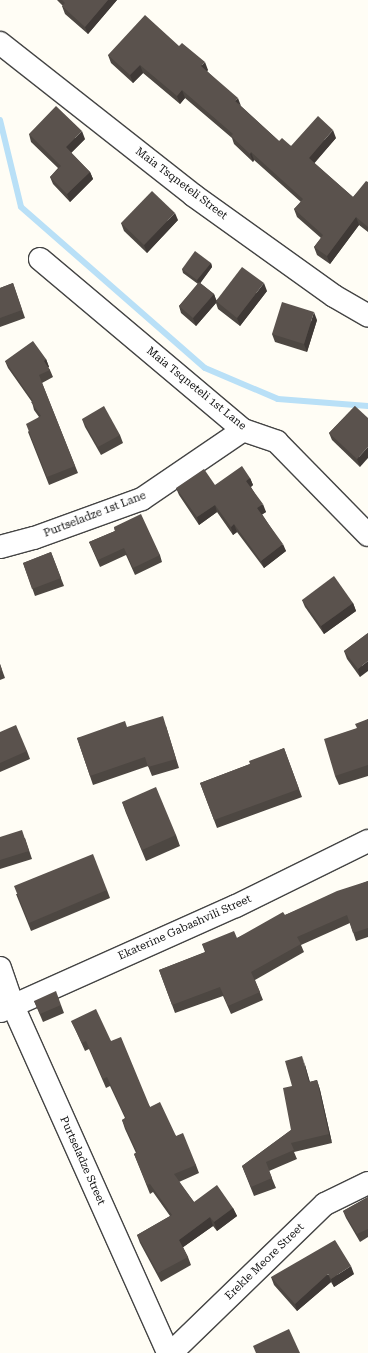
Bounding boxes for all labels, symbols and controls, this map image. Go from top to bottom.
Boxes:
street label: Maia Tsqneteli Street [132,145,230,223]
street label: Maia Tsqneteli 1st Lane [143,345,249,433]
street label: Purtseladze 1st Lane [42,489,148,541]
street label: Ekaterine Gabashvili Street [116,893,254,963]
street label: Purtseladze Street [56,1115,108,1207]
street label: Erekle Meore Street [223,1221,307,1303]

